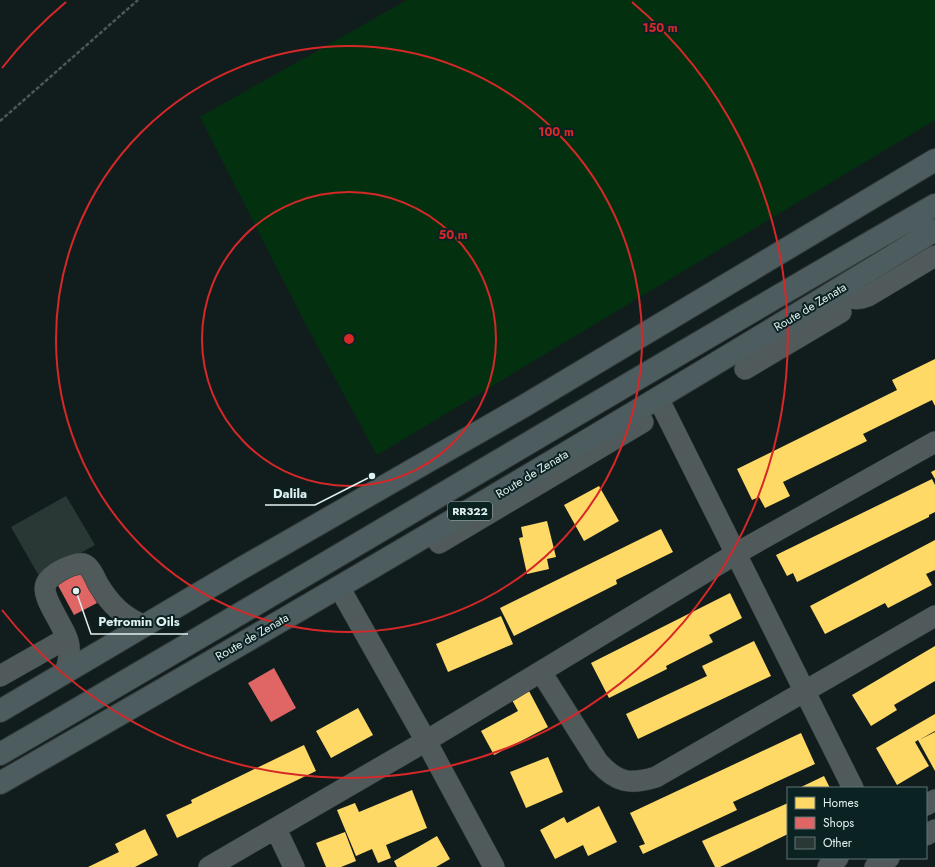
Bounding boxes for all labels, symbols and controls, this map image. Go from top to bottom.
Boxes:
text: 150 m [642,19,678,37]
text: 100 m [538,123,574,141]
text: 50 m [438,226,468,244]
street label: Route de Zenata [770,278,850,336]
centre of rings [342,332,356,346]
street label: Route de Zenata [492,445,572,503]
callout: Dalila [265,480,315,505]
text: Dalila [273,484,307,503]
road number: RR322 [448,502,492,520]
callout: Petromin Oils [91,609,188,634]
street label: Route de Zenata [212,609,292,665]
text: Petromin Oils [98,612,180,631]
legend [787,787,927,859]
text: Homes [823,794,859,812]
text: Shops [823,814,854,832]
text: Other [823,834,853,852]

